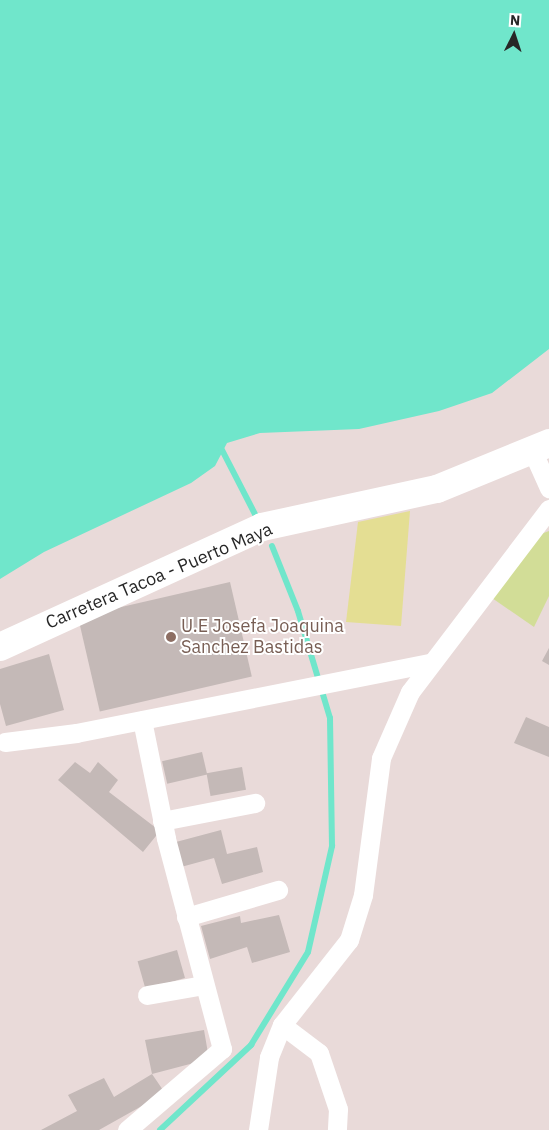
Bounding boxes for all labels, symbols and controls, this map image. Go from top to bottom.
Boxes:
north arrow [489,10,539,60]
text: N [509,11,521,29]
street label: Carretera Tacoa - Puerto Maya [42,518,276,634]
place label: U.E Josefa Joaquina Sanchez Bastidas [181,616,344,659]
marker: U.E Josefa Joaquina Sanchez Bastidas [165,631,177,643]

